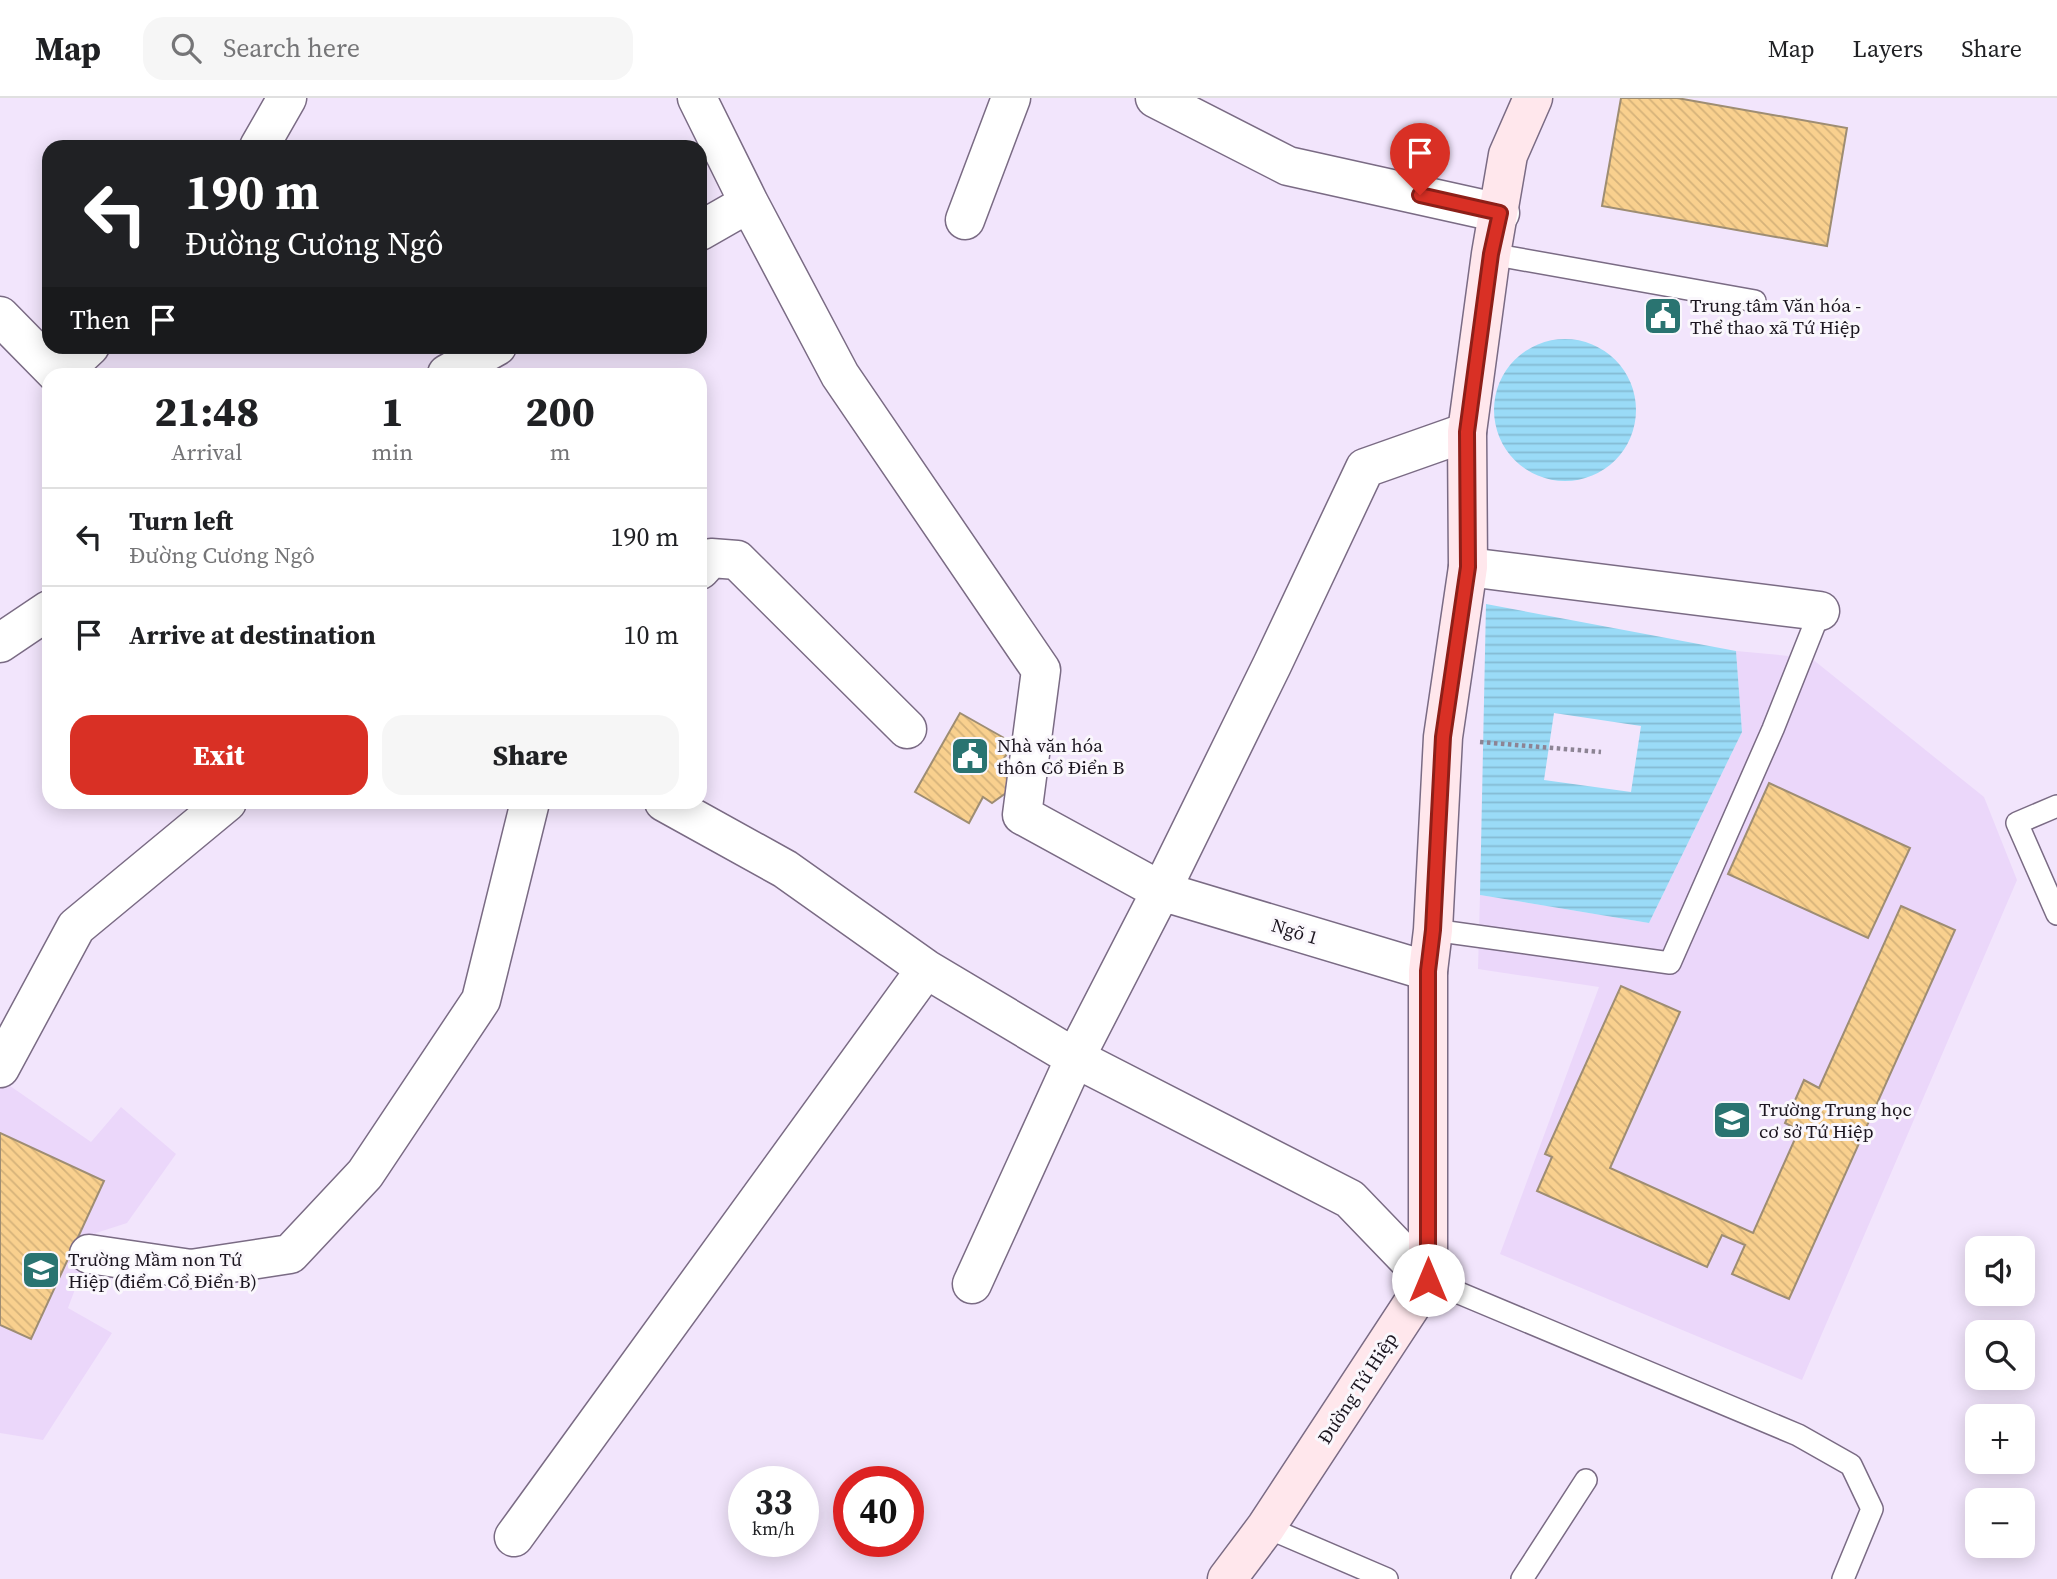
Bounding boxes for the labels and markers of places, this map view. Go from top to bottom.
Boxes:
pin [1390,123,1450,195]
place label: Trung tâm Văn hóa - Thể thao xã Tứ Hiệp [1690,292,1861,340]
public building icon: Trung tâm Văn hóa - Thể thao xã Tứ Hiệp [1642,295,1684,337]
place label: Nhà văn hóa thôn Cổ Điển B [997,732,1125,780]
public building icon: Nhà văn hóa thôn Cổ Điển B [949,735,991,777]
place label: Trường Trung học cơ sở Tứ Hiệp [1759,1096,1912,1144]
school or university icon: Trường Trung học cơ sở Tứ Hiệp [1711,1099,1753,1141]
place label: Trường Mầm non Tứ Hiệp (điểm Cổ Điển B) [68,1246,257,1294]
school or university icon: Trường Mầm non Tứ Hiệp (điểm Cổ Điển B) [20,1249,62,1291]

